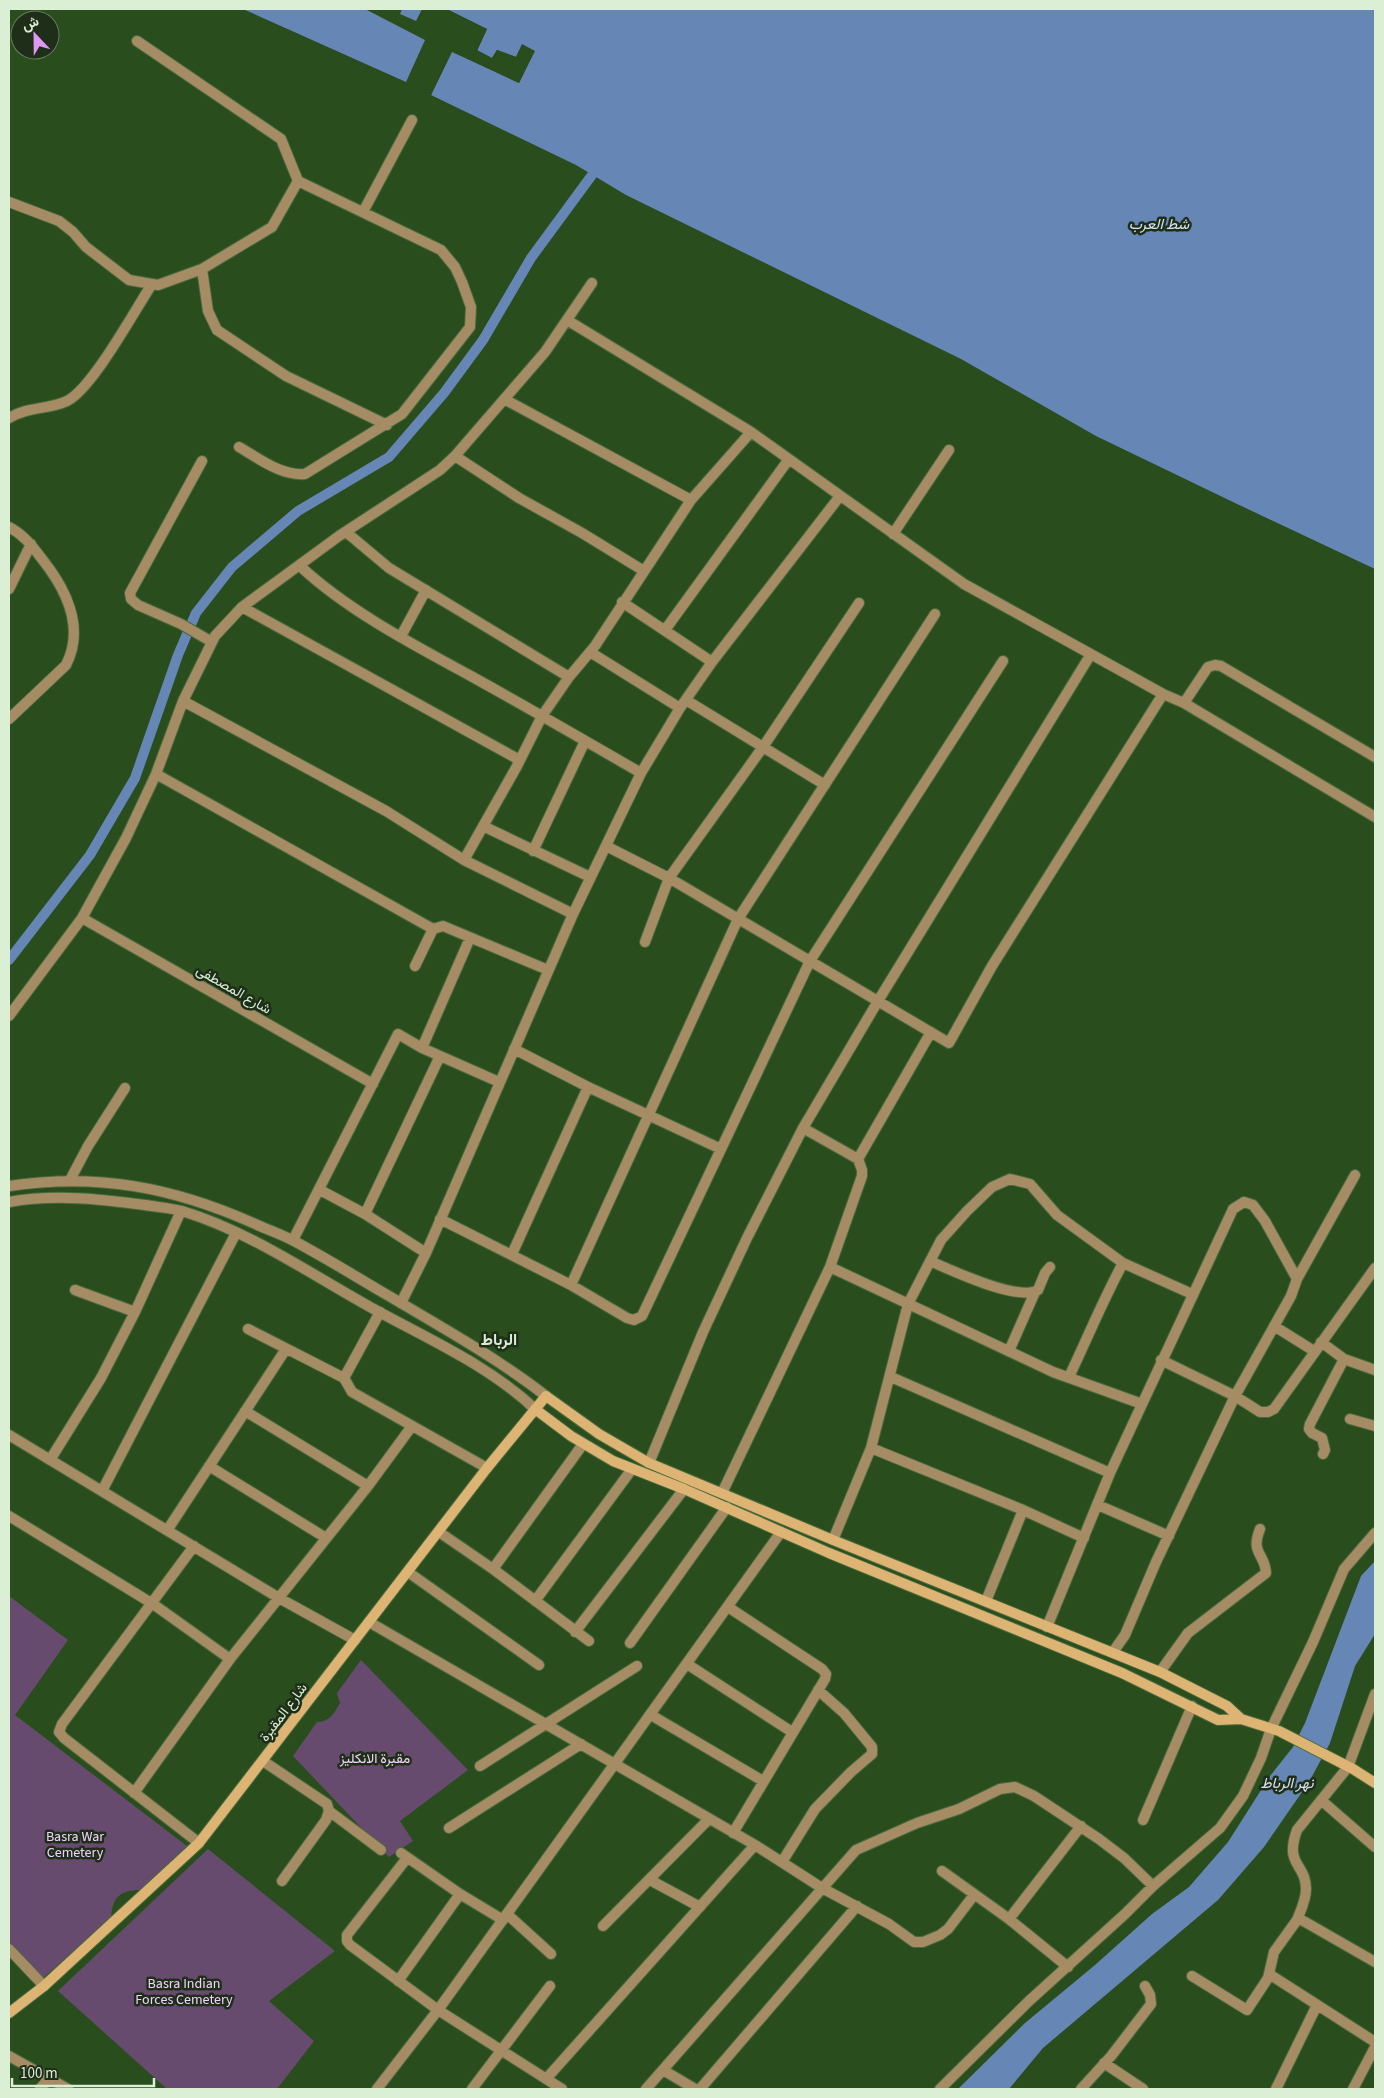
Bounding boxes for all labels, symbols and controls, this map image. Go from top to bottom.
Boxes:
north arrow [10,10,60,60]
text: ش [19,11,42,36]
water label: شط العرب [1129,214,1190,235]
street label: شارع المصطفى [192,960,275,1019]
district label: الرباط [481,1329,517,1351]
street label: شارع المقبرة [255,1679,313,1746]
park label: مقبرة الانكليز [339,1749,410,1769]
water label: نهر الرباط [1260,1773,1314,1794]
park label: Basra War Cemetery [46,1827,104,1863]
park label: Basra Indian Forces Cemetery [135,1974,233,2010]
scale bar [12,2056,155,2088]
text: 100 m [20,2063,58,2084]

